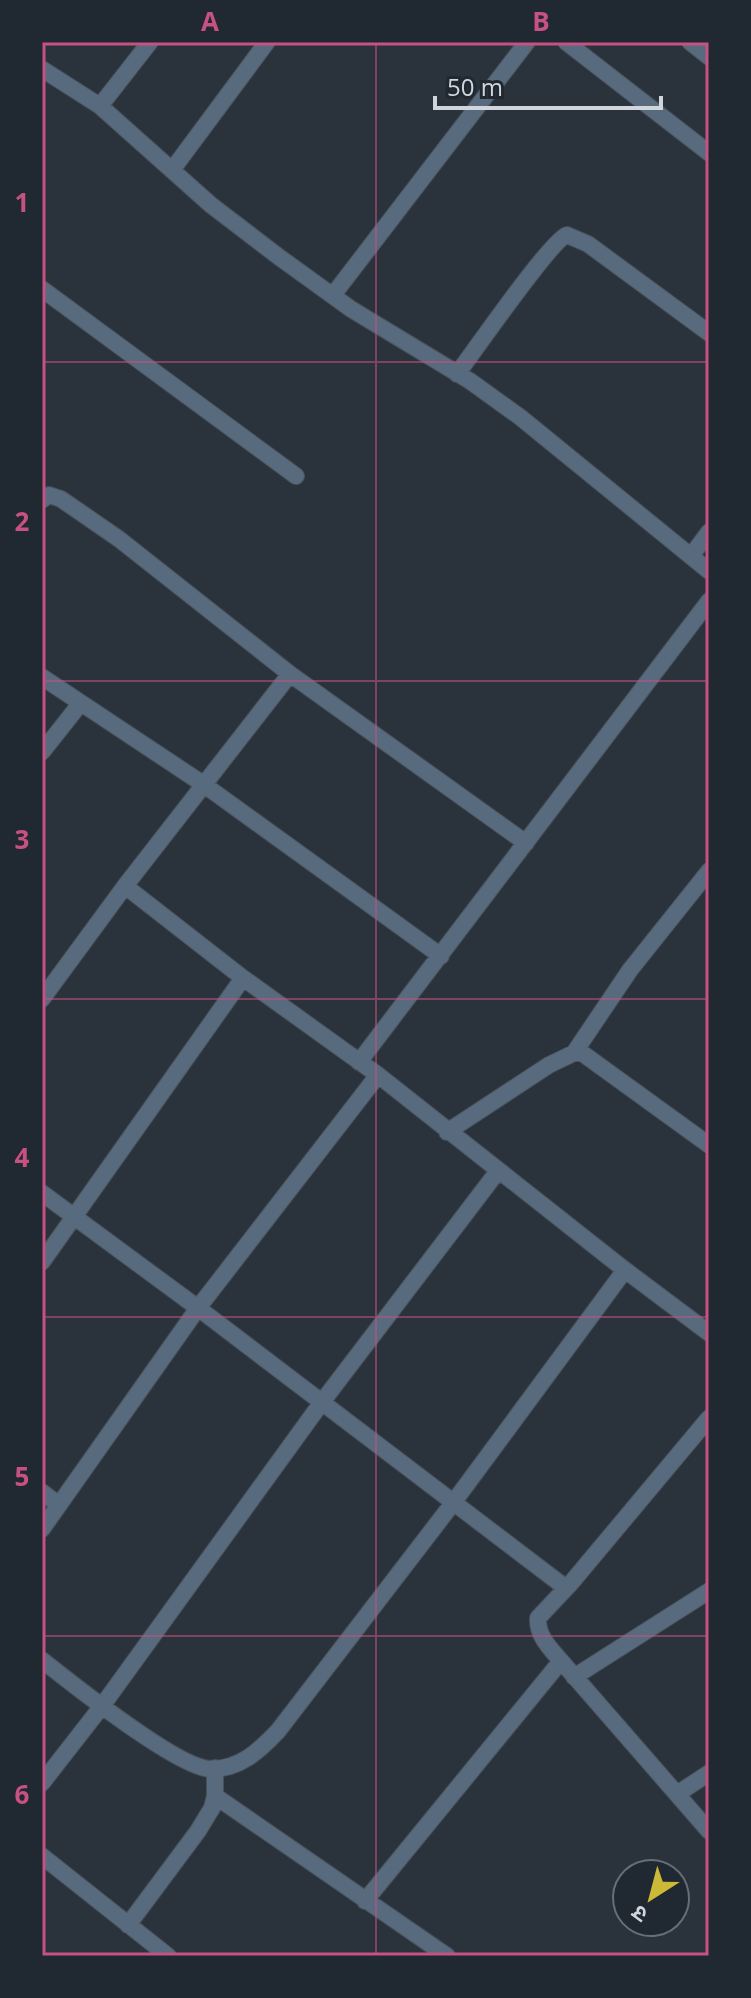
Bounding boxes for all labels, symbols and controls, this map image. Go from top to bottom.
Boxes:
text: A [201,3,219,39]
text: B [532,3,550,39]
scale bar [435,60,661,110]
text: 50 m [447,70,503,103]
text: 1 [15,184,29,220]
text: 2 [15,503,30,539]
text: 3 [15,821,29,857]
text: 4 [15,1139,30,1175]
text: 5 [15,1458,29,1494]
text: 6 [15,1776,30,1812]
north arrow [611,1858,691,1938]
text: उ [624,1898,653,1931]

